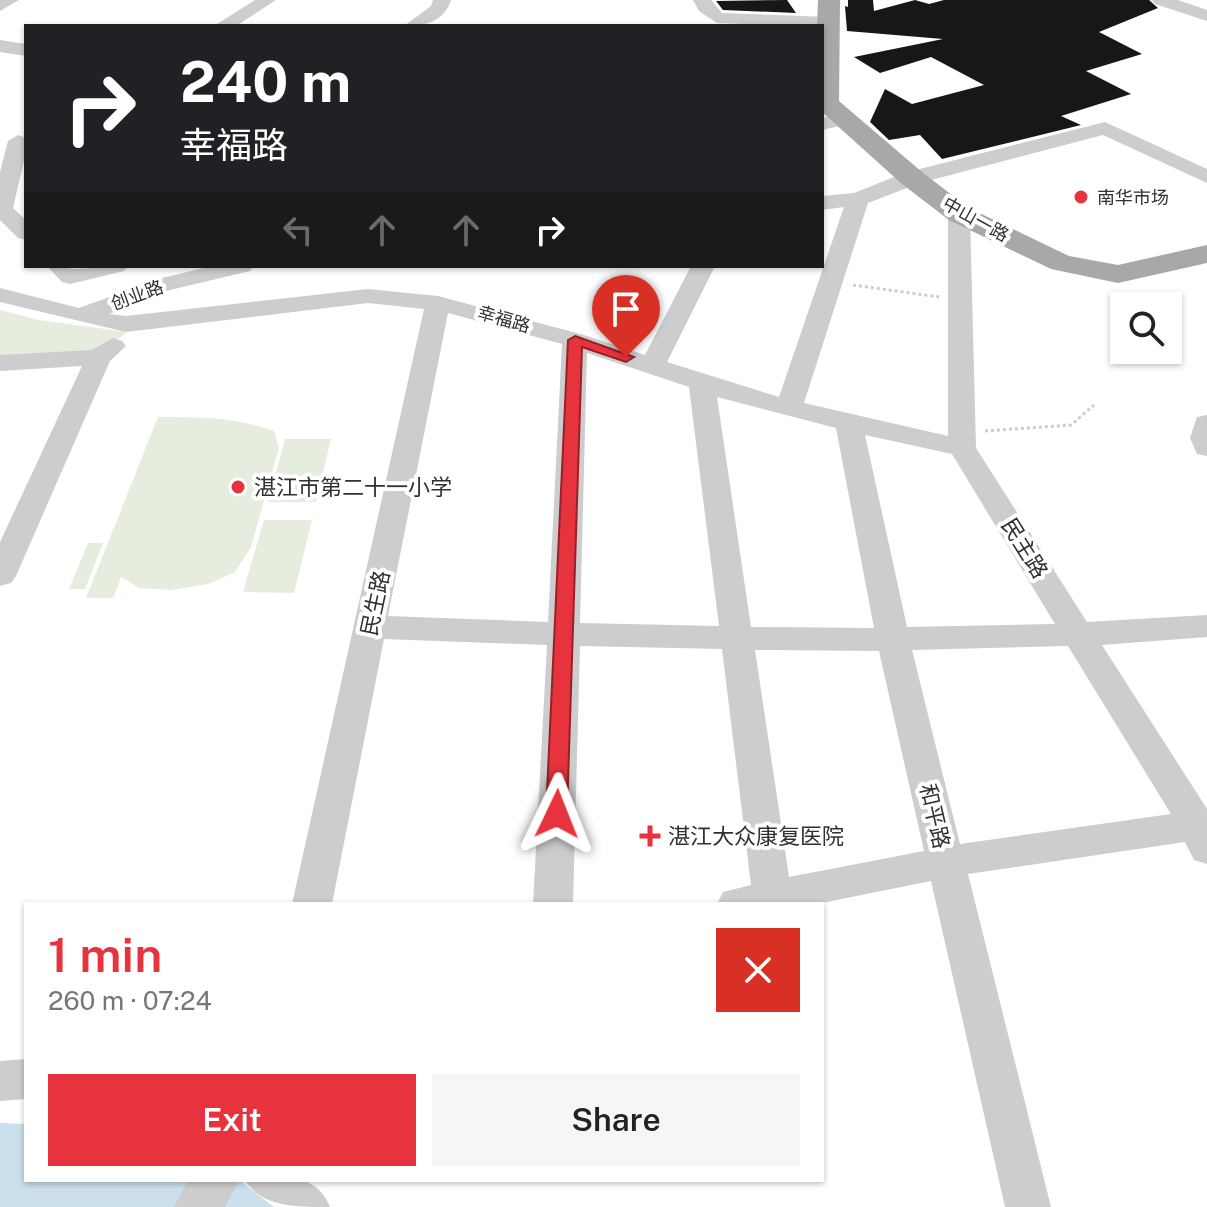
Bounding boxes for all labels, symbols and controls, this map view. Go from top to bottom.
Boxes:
text: 240 m [180,49,351,115]
icon: right [48,56,152,160]
text: 幸福路 [180,124,288,166]
place label: 南华市场 [1097,187,1169,208]
marker: 南华市场 [1072,188,1090,206]
street label: 中山一路 [939,192,1013,246]
icon: left [276,208,320,252]
icon: ahead [360,208,404,252]
icon: ahead [444,208,488,252]
icon: right [528,208,572,252]
pin [592,275,660,357]
street label: 创业路 [108,276,166,314]
icon: arrive [604,287,648,331]
map controls [1110,292,1182,364]
button: search [1110,292,1182,364]
street label: 幸福路 [475,301,533,337]
place label: 湛江市第二十一小学 [254,474,452,500]
marker: 湛江市第二十一小学 [229,478,247,496]
street label: 民主路 [996,513,1054,583]
street label: 民生路 [355,568,395,638]
position arrow [515,772,599,856]
street label: 和平路 [915,781,955,851]
place label: 湛江大众康复医院 [668,823,844,849]
marker: 湛江大众康复医院 [639,825,661,847]
text: 1 min [48,926,162,983]
button: close [716,928,800,1012]
text: 260 m · 07:24 [48,985,212,1016]
button: Exit [48,1074,416,1166]
button: Share [432,1074,800,1166]

